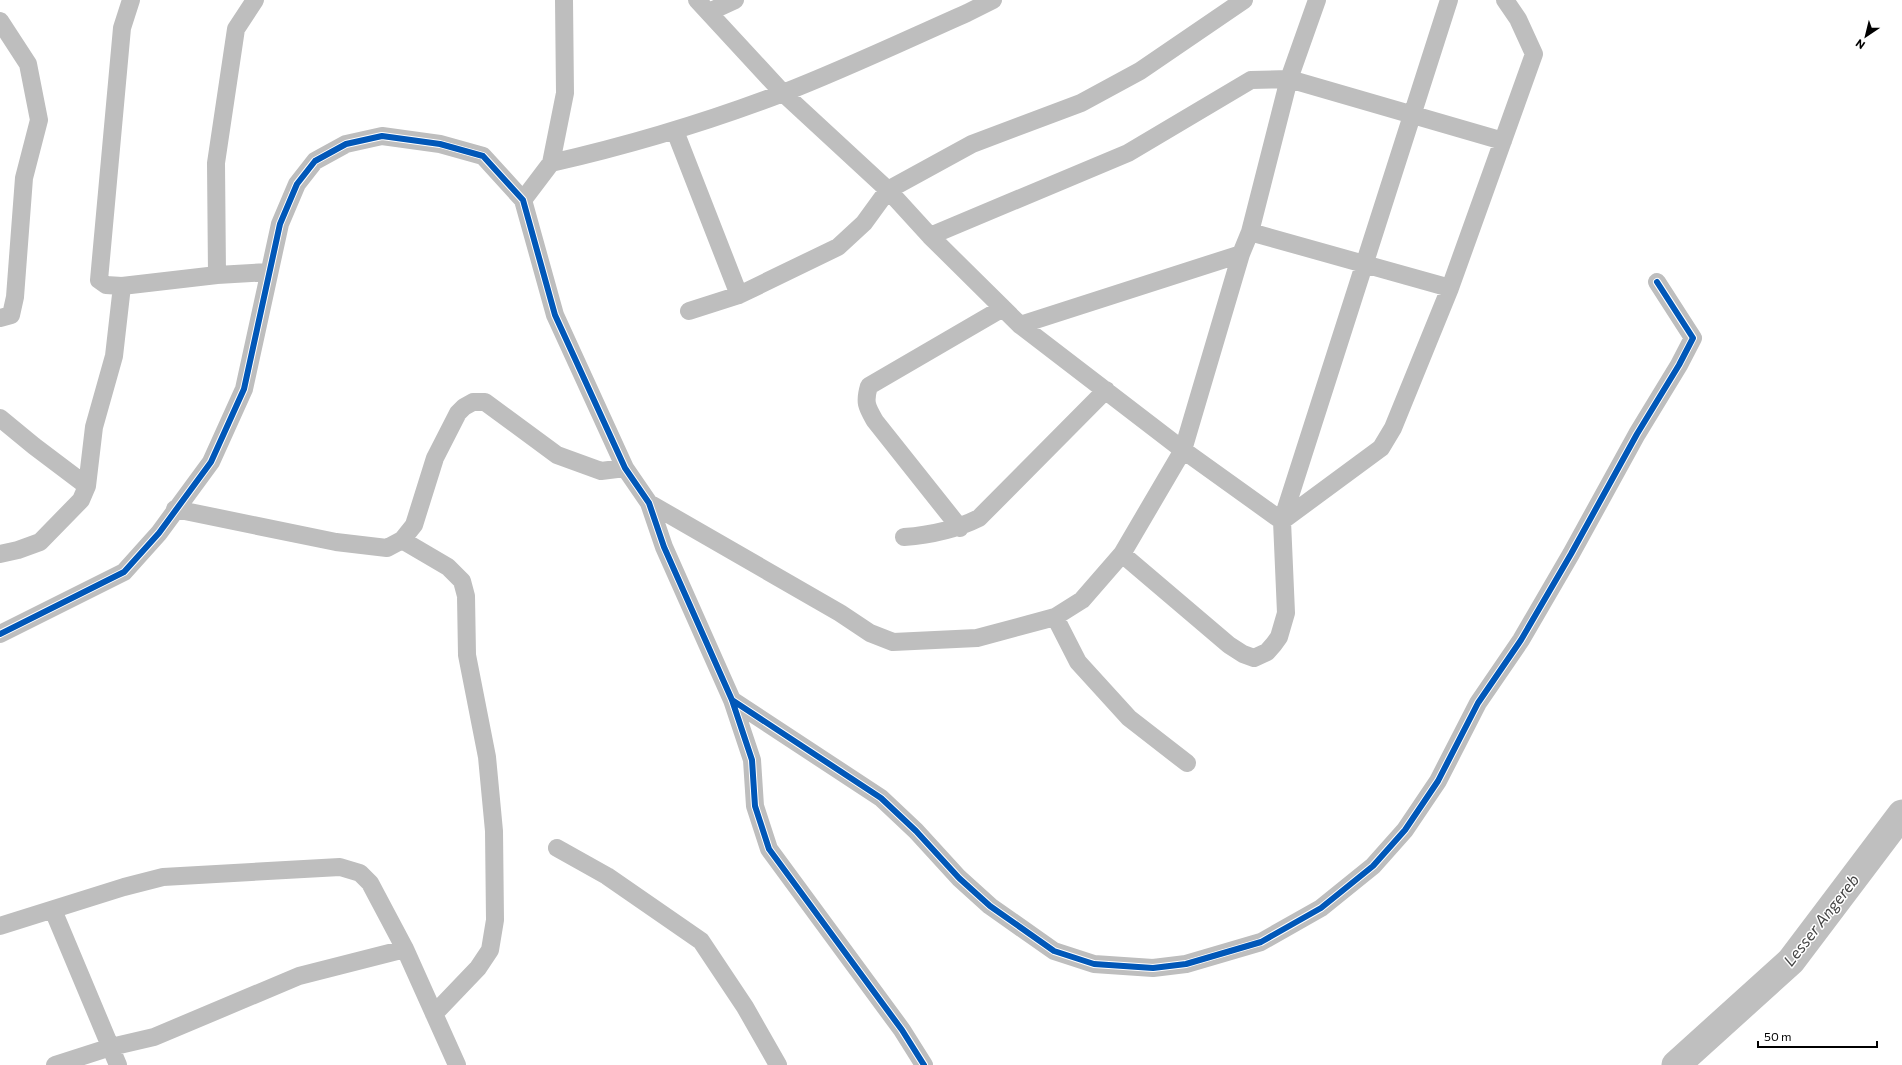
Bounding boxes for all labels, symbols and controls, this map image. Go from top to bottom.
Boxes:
north arrow [1846,16,1886,56]
text: N [1853,37,1867,52]
water label: Lesser Angereb [1779,870,1862,969]
scale bar [1758,1023,1877,1049]
text: 50 m [1764,1029,1792,1043]

